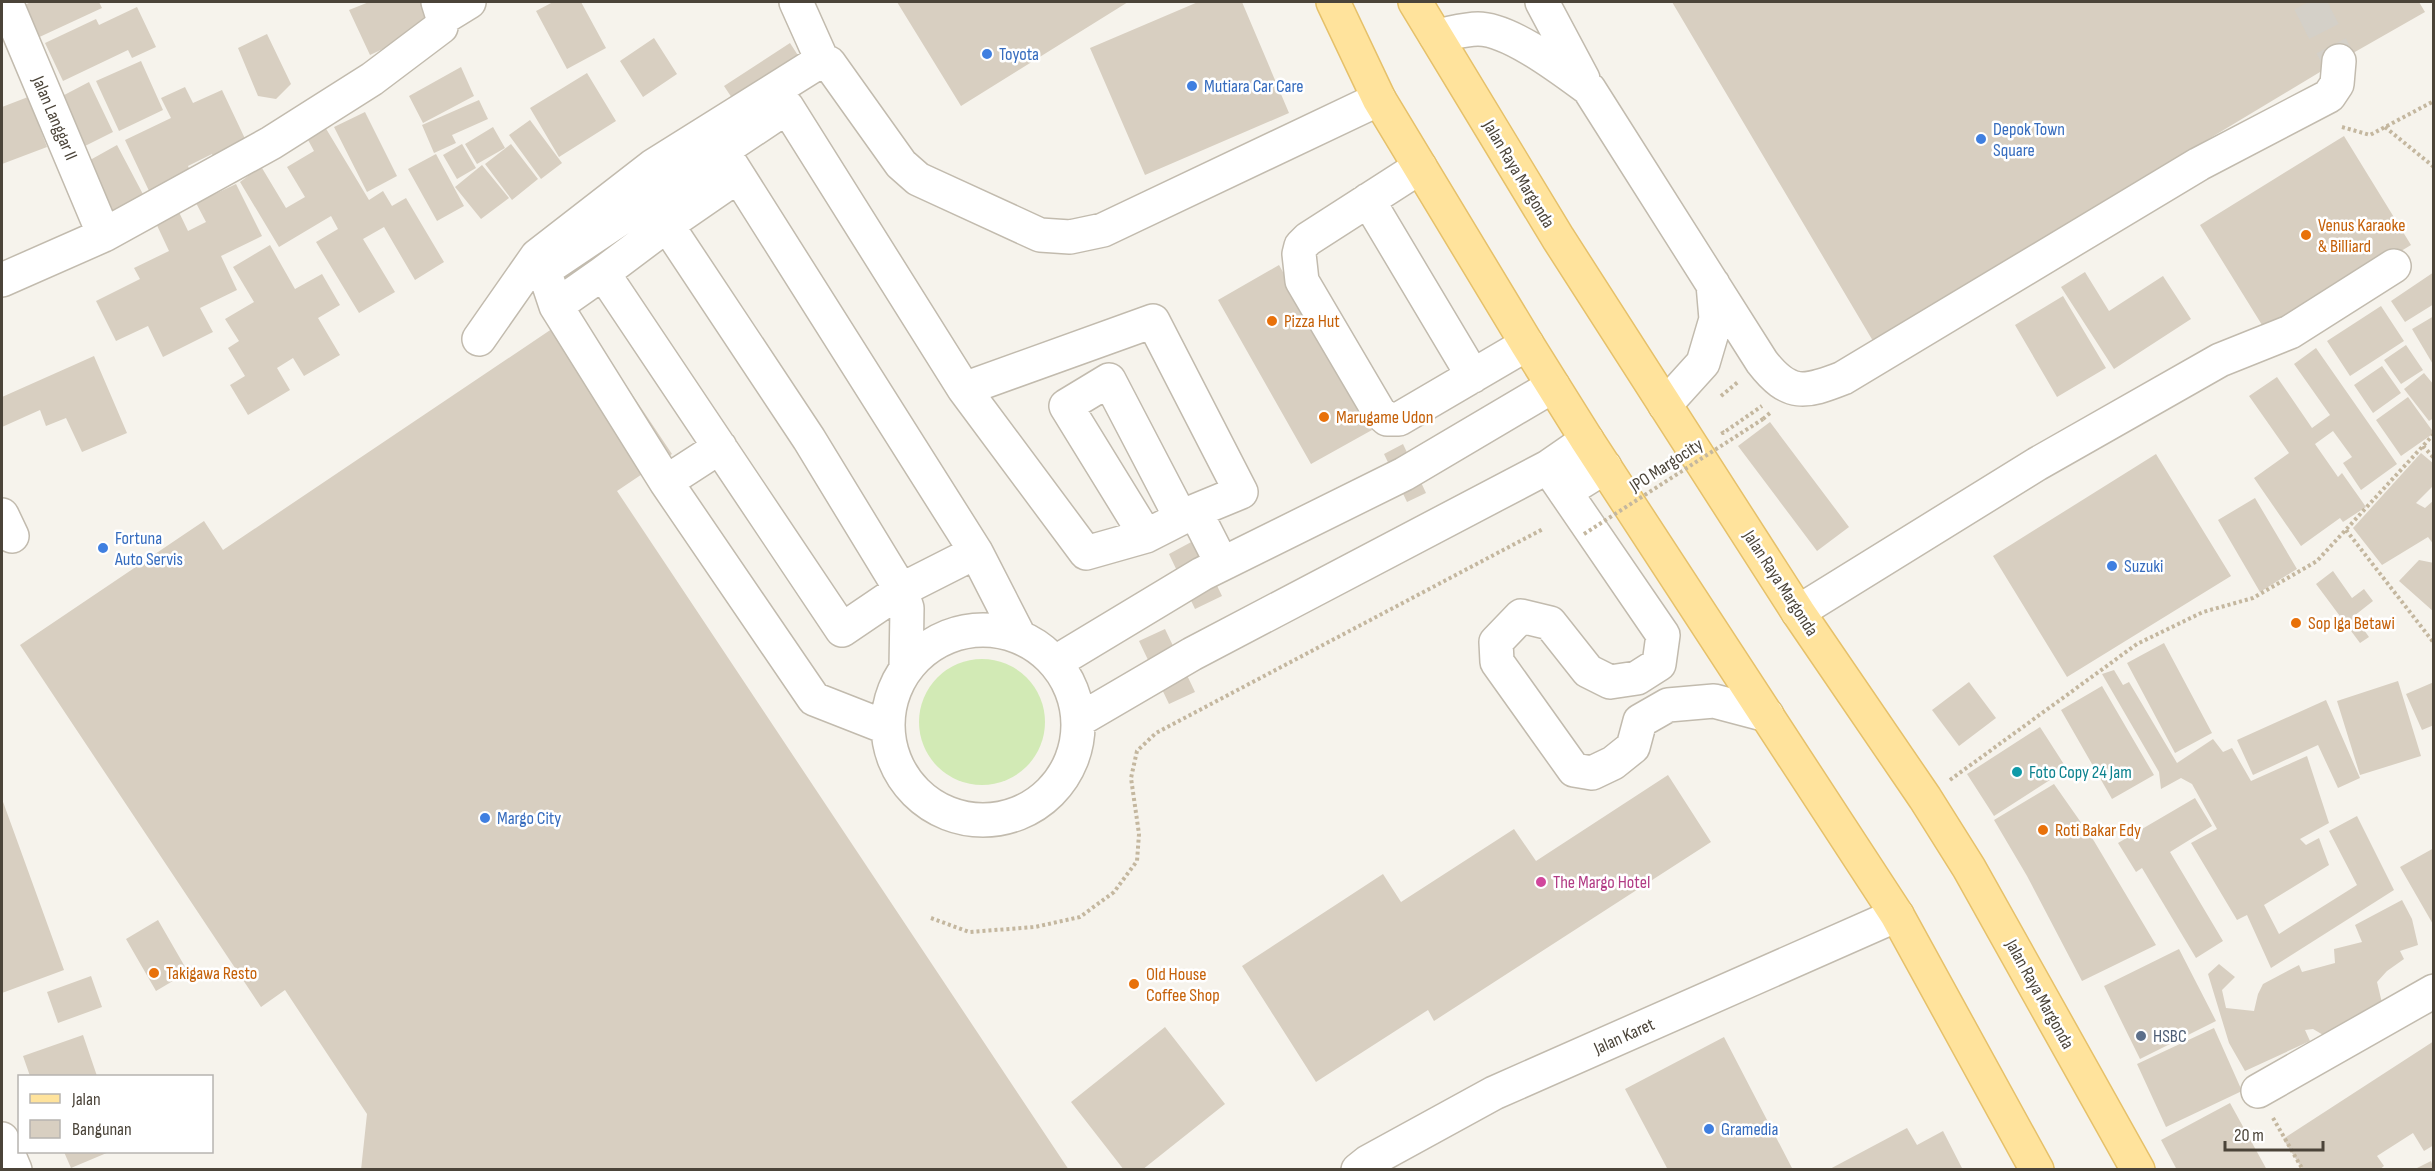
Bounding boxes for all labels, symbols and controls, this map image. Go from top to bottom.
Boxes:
place label: Toyota [999,44,1039,65]
marker: Toyota [980,47,994,61]
street label: Jalan Langgar II [27,72,82,163]
place label: Mutiara Car Care [1204,76,1304,97]
marker: Mutiara Car Care [1185,79,1199,93]
street label: Jalan Raya Margonda [1478,116,1559,232]
place label: Depok Town Square [1993,119,2065,161]
marker: Depok Town Square [1974,132,1988,146]
place label: Venus Karaoke & Billiard [2318,215,2405,257]
marker: Venus Karaoke & Billiard [2299,228,2313,242]
place label: Pizza Hut [1284,311,1340,332]
marker: Pizza Hut [1265,314,1279,328]
place label: Marugame Udon [1336,407,1433,428]
marker: Marugame Udon [1317,410,1331,424]
street label: JPO Margocity [1625,434,1707,497]
street label: Jalan Raya Margonda [1738,526,1823,640]
place label: Fortuna Auto Servis [114,528,183,570]
marker: Fortuna Auto Servis [96,541,110,555]
place label: Suzuki [2124,556,2163,577]
marker: Suzuki [2105,559,2119,573]
place label: Sop Iga Betawi [2308,613,2395,634]
marker: Sop Iga Betawi [2289,616,2303,630]
place label: Foto Copy 24 Jam [2029,762,2132,783]
marker: Foto Copy 24 Jam [2010,765,2024,779]
place label: Margo City [497,808,561,829]
marker: Margo City [478,811,492,825]
place label: Roti Bakar Edy [2055,820,2141,841]
marker: Roti Bakar Edy [2036,823,2050,837]
place label: The Margo Hotel [1553,872,1650,893]
marker: The Margo Hotel [1534,875,1548,889]
street label: Jalan Raya Margonda [2000,935,2078,1053]
place label: Takigawa Resto [166,963,257,984]
place label: Old House Coffee Shop [1146,964,1220,1006]
marker: Takigawa Resto [147,966,161,980]
marker: Old House Coffee Shop [1127,977,1141,991]
street label: Jalan Karet [1590,1014,1658,1059]
place label: HSBC [2153,1026,2187,1047]
marker: HSBC [2134,1029,2148,1043]
legend [18,1075,213,1153]
text: Jalan [71,1089,101,1110]
scale bar [2225,1114,2322,1152]
text: Bangunan [72,1119,132,1140]
place label: Gramedia [1721,1119,1778,1140]
marker: Gramedia [1702,1122,1716,1136]
text: 20 m [2234,1125,2264,1146]

